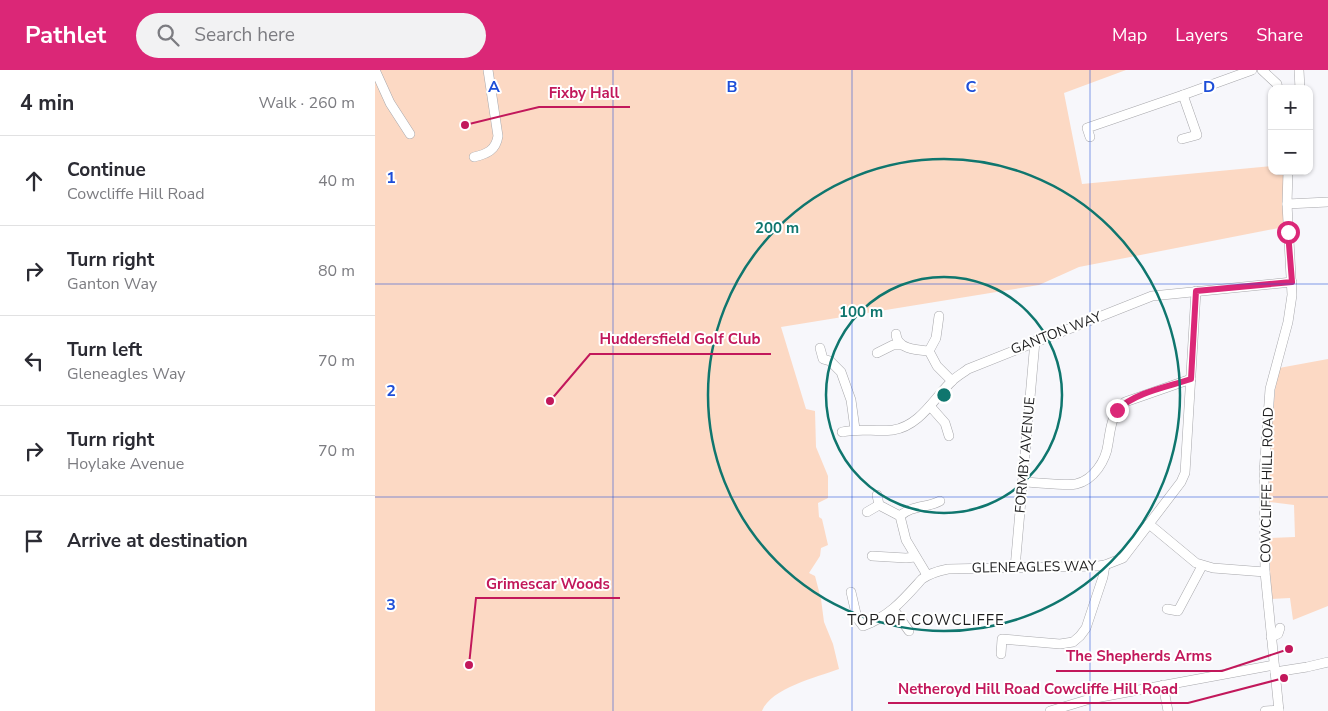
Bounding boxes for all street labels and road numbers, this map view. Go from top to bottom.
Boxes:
street label: GANTON WAY [1008,307,1105,359]
street label: FORMBY AVENUE [1010,396,1040,514]
street label: COWCLIFFE HILL ROAD [1256,407,1278,563]
street label: GLENEAGLES WAY [972,556,1097,578]

